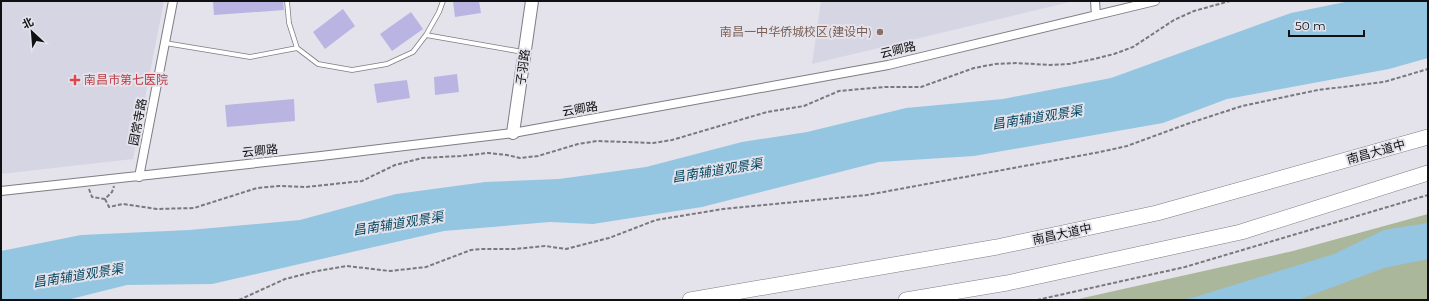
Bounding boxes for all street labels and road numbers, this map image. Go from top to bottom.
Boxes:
street label: 云卿路 [879,38,917,61]
street label: 子羽路 [513,48,532,86]
street label: 园常寺路 [126,97,149,147]
street label: 云卿路 [561,98,599,119]
street label: 南昌大道中 [1345,136,1407,167]
street label: 云卿路 [241,141,279,160]
street label: 南昌大道中 [1031,220,1093,247]

